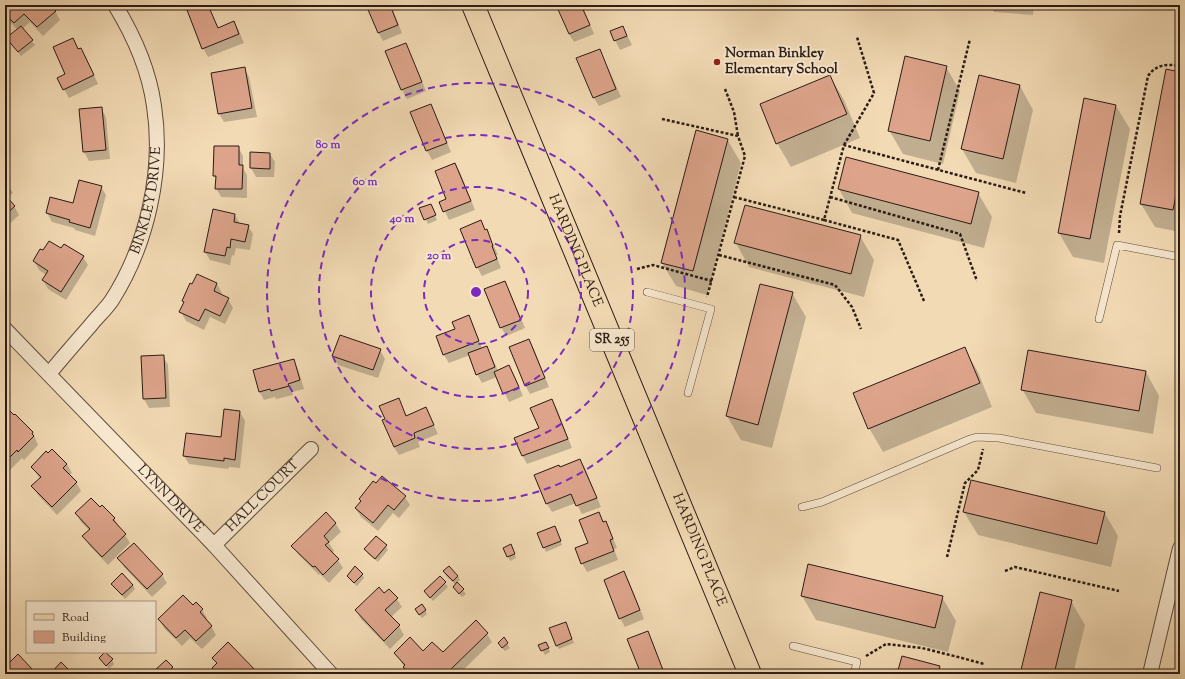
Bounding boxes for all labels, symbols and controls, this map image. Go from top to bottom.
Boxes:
place label: Norman Binkley Elementary School [725,44,838,80]
marker: Norman Binkley Elementary School [712,57,722,67]
text: 80 m [316,136,340,154]
street label: BINKLEY DRIVE [126,146,167,258]
text: 60 m [353,173,377,191]
street label: HARDING PLACE [542,191,607,311]
text: 40 m [389,210,414,228]
text: 20 m [427,247,451,265]
centre of rings [469,285,483,299]
road number: SR 255 [590,329,634,351]
street label: HALL COURT [222,456,304,537]
street label: LYNN DRIVE [132,461,208,538]
street label: HARDING PLACE [666,491,731,610]
legend [26,601,156,653]
text: Road [62,609,89,627]
text: Building [62,629,106,647]

